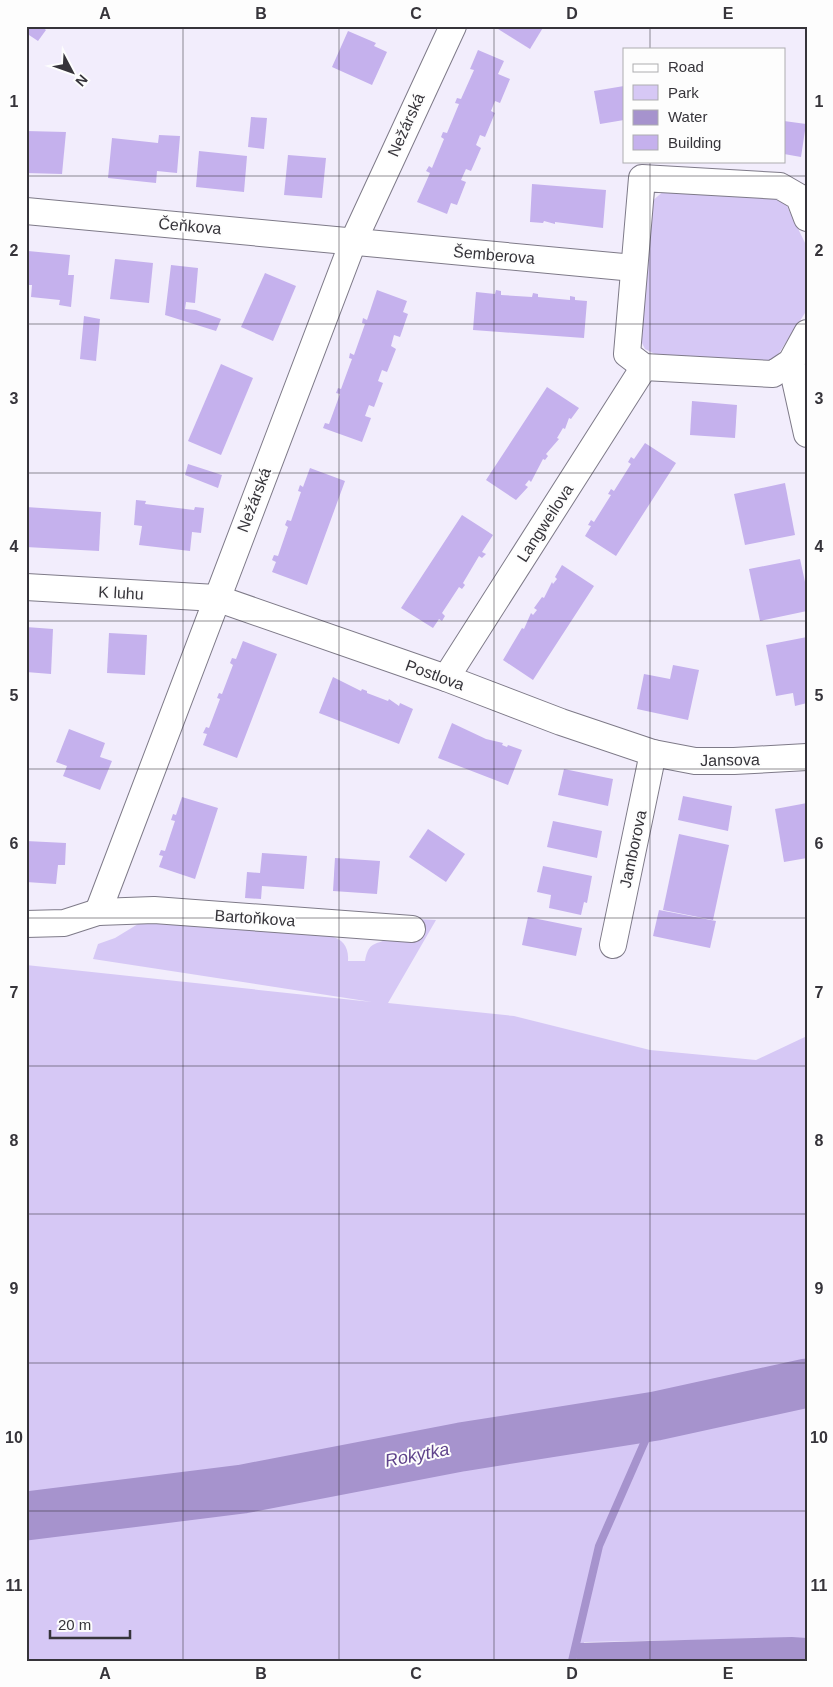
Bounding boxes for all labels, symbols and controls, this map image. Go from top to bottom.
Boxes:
text: A [99,5,111,22]
text: B [255,5,267,22]
text: C [410,5,422,22]
text: D [566,5,578,22]
text: E [723,5,734,22]
north arrow [48,48,98,98]
legend [623,48,786,162]
text: Road [668,58,704,75]
text: N [72,71,91,90]
text: Park [668,84,699,101]
street label: Nežárská [384,91,428,159]
text: 1 [10,93,19,110]
text: 1 [815,93,824,110]
text: Water [668,108,707,125]
text: Building [668,134,721,151]
street label: Čeňkova [158,214,222,237]
text: 2 [10,242,19,259]
street label: Šemberova [453,242,536,267]
text: 2 [815,242,824,259]
text: 3 [10,390,19,407]
text: 3 [815,390,824,407]
street label: Nežárská [234,465,274,535]
street label: Langweilova [514,481,576,565]
text: 4 [10,538,19,555]
text: 4 [815,538,824,555]
street label: K luhu [98,583,144,603]
street label: Postlova [403,657,467,694]
text: 5 [10,687,19,704]
text: 5 [815,687,824,704]
street label: Jansova [700,751,760,769]
street label: Jamborova [616,808,650,889]
text: 6 [10,835,19,852]
text: 6 [815,835,824,852]
street label: Bartoňkova [214,907,296,929]
text: 7 [10,984,19,1001]
text: 7 [815,984,824,1001]
text: 8 [10,1132,19,1149]
text: 8 [815,1132,824,1149]
text: 9 [10,1280,19,1297]
text: 9 [815,1280,824,1297]
text: 10 [5,1429,23,1446]
text: 10 [810,1429,828,1446]
water label: Rokytka [383,1439,451,1471]
text: 11 [6,1577,23,1594]
text: 11 [811,1577,828,1594]
scale bar [50,1607,130,1639]
text: 20 m [58,1616,91,1633]
text: A [99,1665,111,1682]
text: B [255,1665,267,1682]
text: C [410,1665,422,1682]
text: D [566,1665,578,1682]
text: E [723,1665,734,1682]

